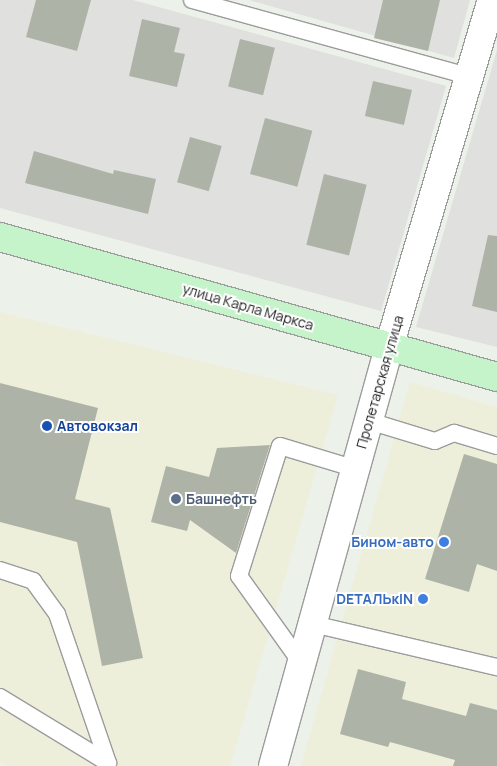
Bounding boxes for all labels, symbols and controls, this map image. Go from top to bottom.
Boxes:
street label: улица Карла Маркса [181,280,315,334]
street label: Пролетарская улица [353,313,407,451]
place label: Автовокзал [57,418,138,434]
marker: Автовокзал [41,420,53,432]
place label: Башнефть [186,491,257,507]
marker: Башнефть [170,493,182,505]
place label: Бином-авто [351,534,434,550]
marker: Бином-авто [438,536,450,548]
place label: DЕТАЛЬкIN [336,591,413,607]
marker: DЕТАЛЬкIN [417,593,429,605]

